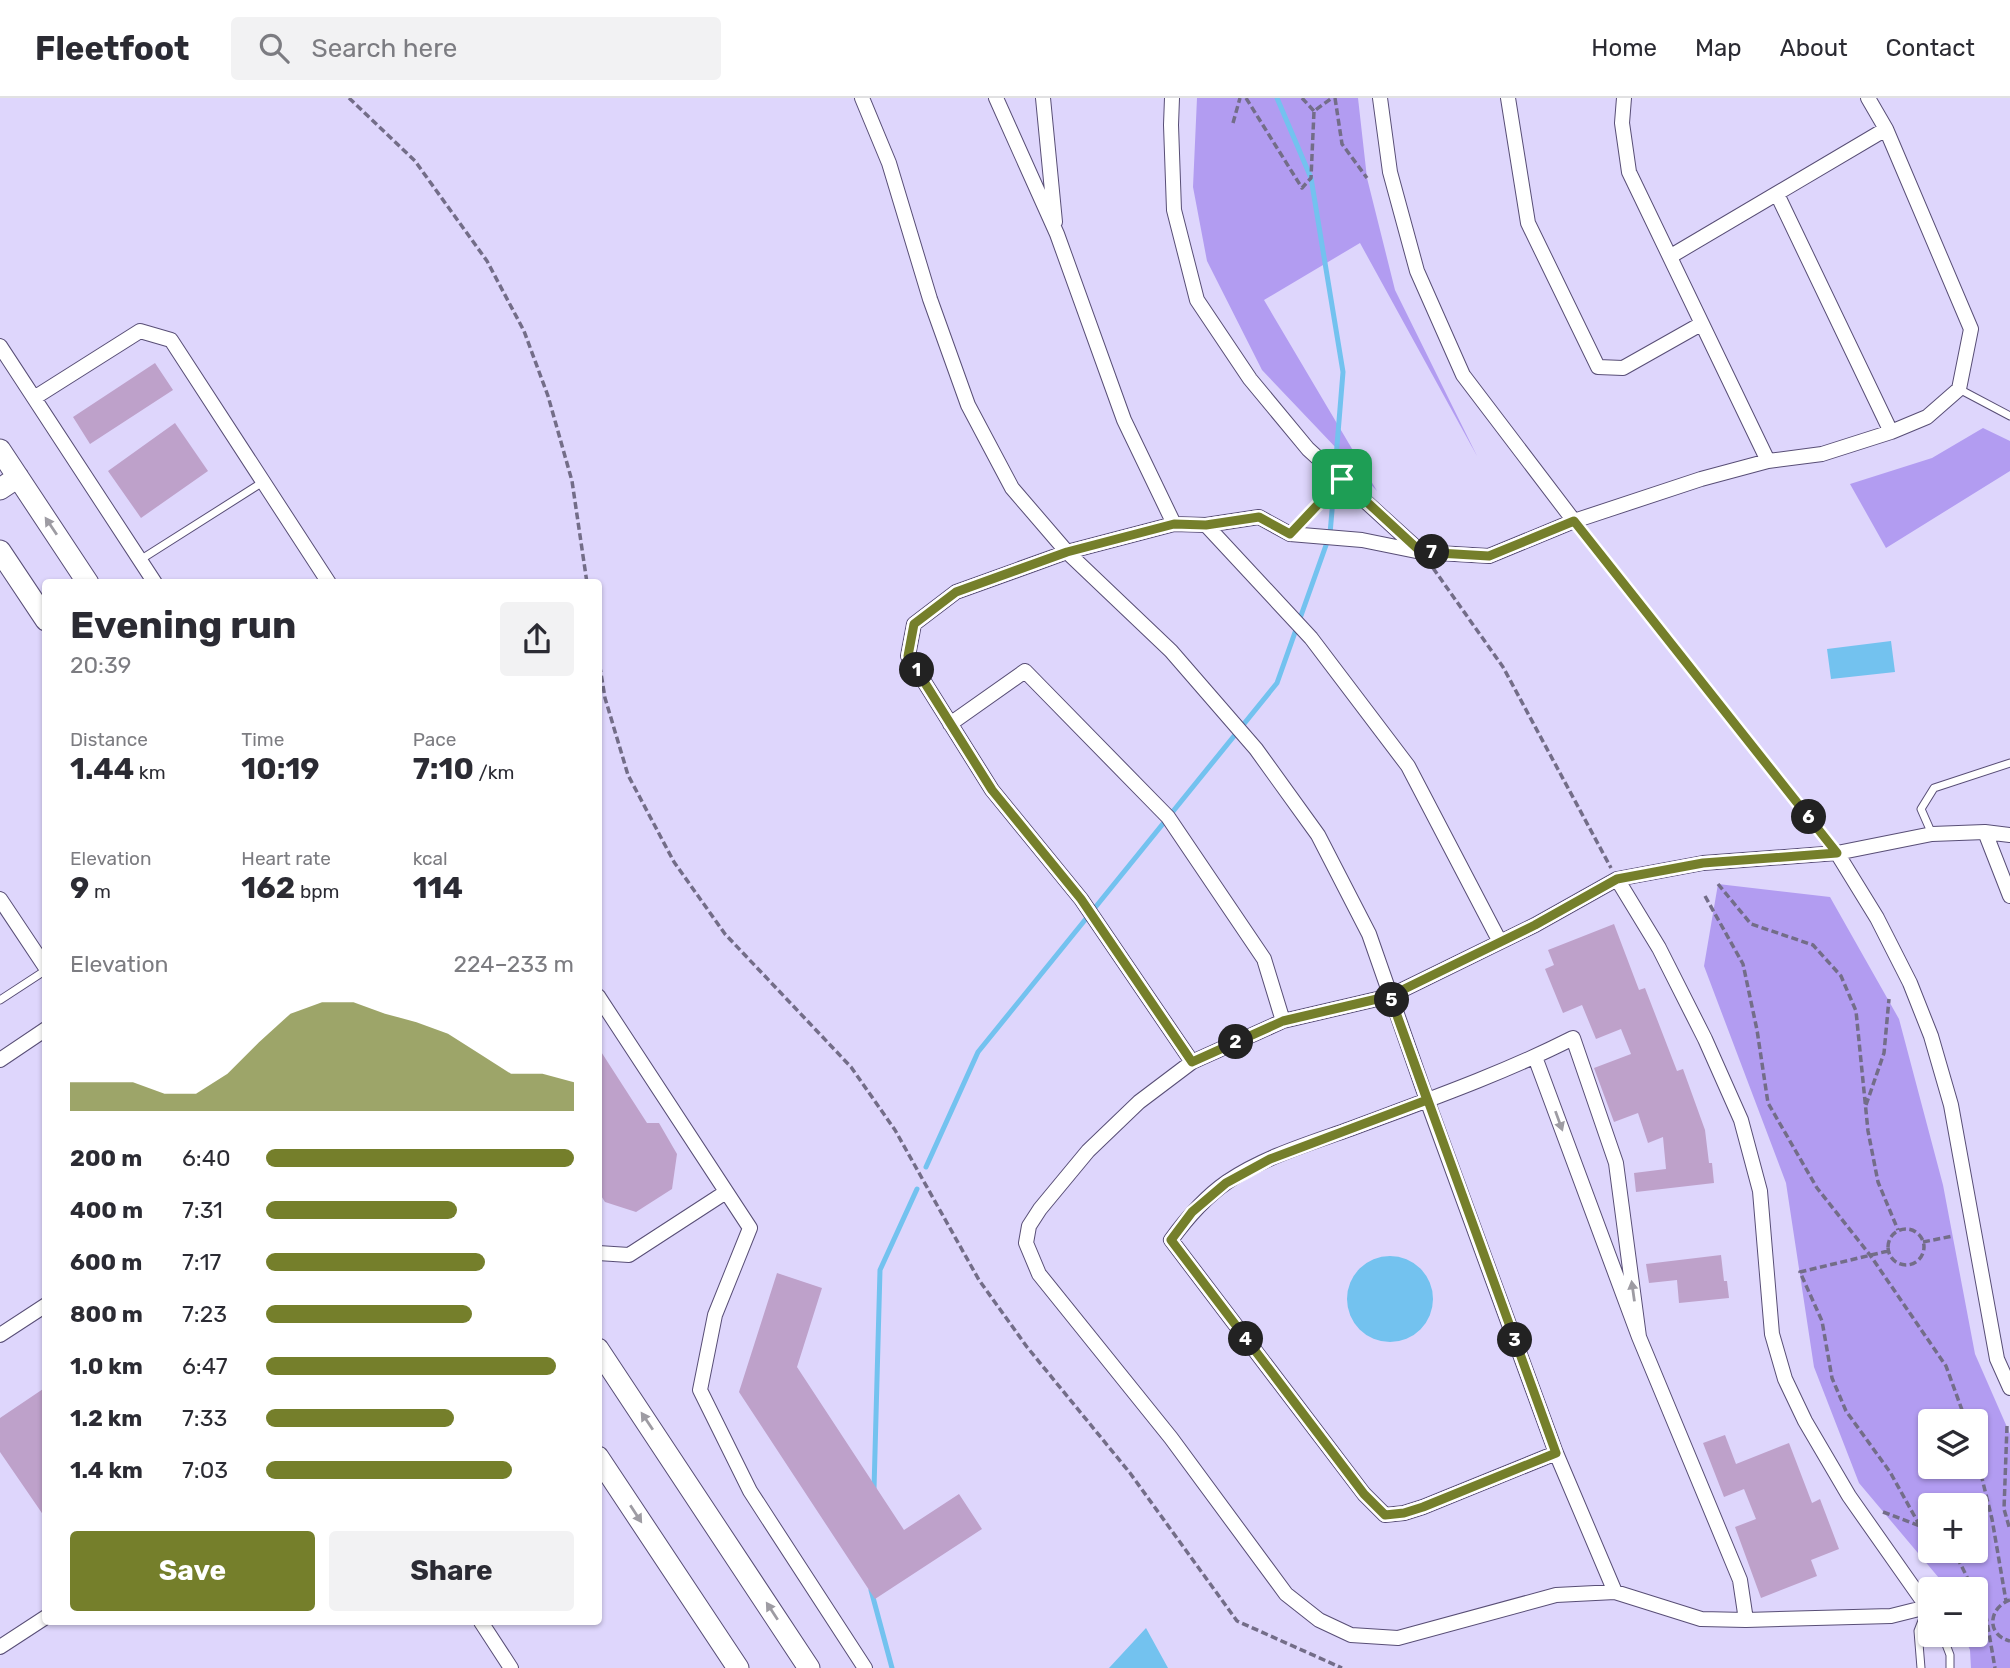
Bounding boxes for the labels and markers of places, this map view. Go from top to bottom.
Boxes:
pin [1312,449,1372,509]
pin: 7 [1414,534,1450,570]
pin: 1 [900,652,934,688]
pin: 6 [1792,800,1826,834]
pin: 5 [1374,982,1410,1018]
pin: 2 [1218,1024,1254,1060]
pin: 4 [1228,1322,1264,1356]
pin: 3 [1498,1322,1532,1358]

